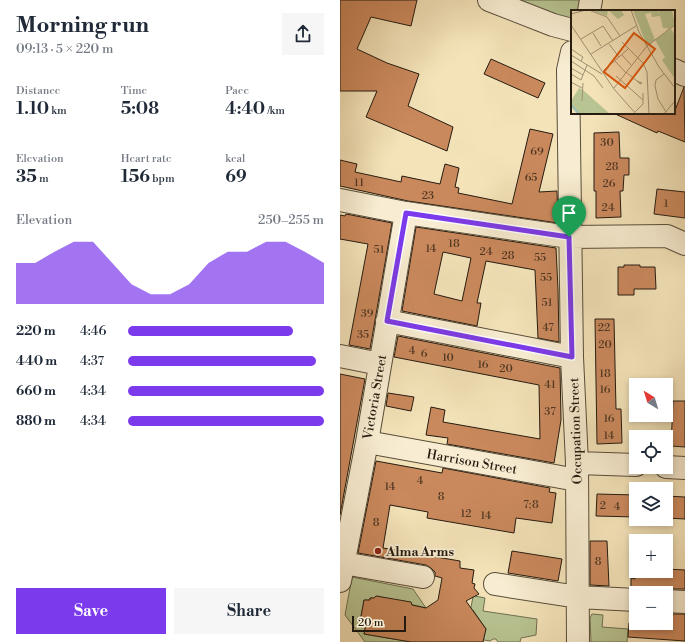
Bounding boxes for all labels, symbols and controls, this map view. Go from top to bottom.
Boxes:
inset map [571,10,675,114]
text: Morning run [16,12,149,39]
button: share [282,13,324,55]
text: 09:13 · 5 × 220 m [16,41,113,57]
text: Distance [16,84,60,98]
text: Time [121,84,147,98]
text: Pace [225,84,249,98]
text: 1.10 [16,98,49,120]
text: 5:08 [121,98,159,120]
text: 4:40 [225,98,265,120]
text: km [49,104,67,118]
text: /km [265,104,285,118]
house number: 30 [600,136,614,150]
house number: 69 [530,145,544,159]
text: Elevation [16,152,64,166]
text: Heart rate [121,152,171,166]
text: kcal [225,152,245,166]
house number: 28 [605,160,619,174]
text: 35 [16,166,37,188]
text: 156 [121,166,150,188]
text: 69 [225,166,247,188]
house number: 65 [525,171,537,185]
text: m [37,172,49,186]
text: bpm [150,172,175,186]
house number: 11 [354,176,364,190]
house number: 26 [603,177,616,191]
house number: 23 [422,189,434,203]
pin [552,196,586,237]
house number: 1 [664,197,669,211]
house number: 24 [602,201,615,215]
icon: arrive [558,202,580,224]
text: Elevation [16,212,72,228]
text: 250–255 m [258,212,324,228]
house number: 18 [448,237,460,251]
house number: 14 [426,242,437,256]
house number: 51 [374,243,385,257]
house number: 24 [480,245,493,259]
house number: 28 [501,249,515,263]
house number: 55 [534,251,546,265]
house number: 55 [540,271,552,285]
house number: 51 [542,296,553,310]
house number: 39 [361,307,374,321]
house number: 47 [542,321,554,335]
house number: 22 [598,321,610,335]
text: 220 m [16,323,56,339]
text: 4:46 [80,323,106,339]
house number: 35 [357,328,369,342]
house number: 20 [598,338,612,352]
house number: 4 [409,344,416,358]
house number: 6 [421,347,428,361]
house number: 10 [442,351,454,365]
text: 440 m [16,353,57,369]
text: 4:37 [80,353,104,369]
street label: Victoria Street [359,353,390,442]
house number: 16 [477,358,489,372]
house number: 20 [499,362,513,376]
house number: 18 [599,367,611,381]
street label: Occupation Street [566,377,586,485]
house number: 41 [544,378,556,392]
north arrow [629,378,673,422]
map controls [629,378,673,630]
text: 660 m [16,383,56,399]
text: 4:34 [80,383,106,399]
house number: 16 [599,383,611,397]
house number: 37 [544,405,556,419]
house number: 16 [603,412,615,426]
text: 880 m [16,413,56,429]
text: 4:34 [80,413,106,429]
house number: 14 [604,429,615,443]
button: locate [629,430,673,474]
street label: Harrison Street [425,446,519,478]
house number: 4 [417,474,424,488]
house number: 14 [385,480,396,494]
button: layers [629,482,673,526]
house number: 8 [438,490,445,504]
house number: 7;8 [523,498,539,512]
house number: 2 [600,499,606,513]
house number: 4 [614,500,621,514]
house number: 12 [460,507,472,521]
house number: 14 [481,509,492,523]
house number: 8 [373,516,380,530]
button: + [629,534,673,578]
place label: Alma Arms [385,544,454,560]
marker: Alma Arms [373,546,383,556]
house number: 8 [595,555,602,569]
button: − [629,586,673,630]
button: Save [16,588,166,634]
button: Share [174,588,324,634]
scale bar [352,614,406,633]
text: 20 m [358,616,383,630]

